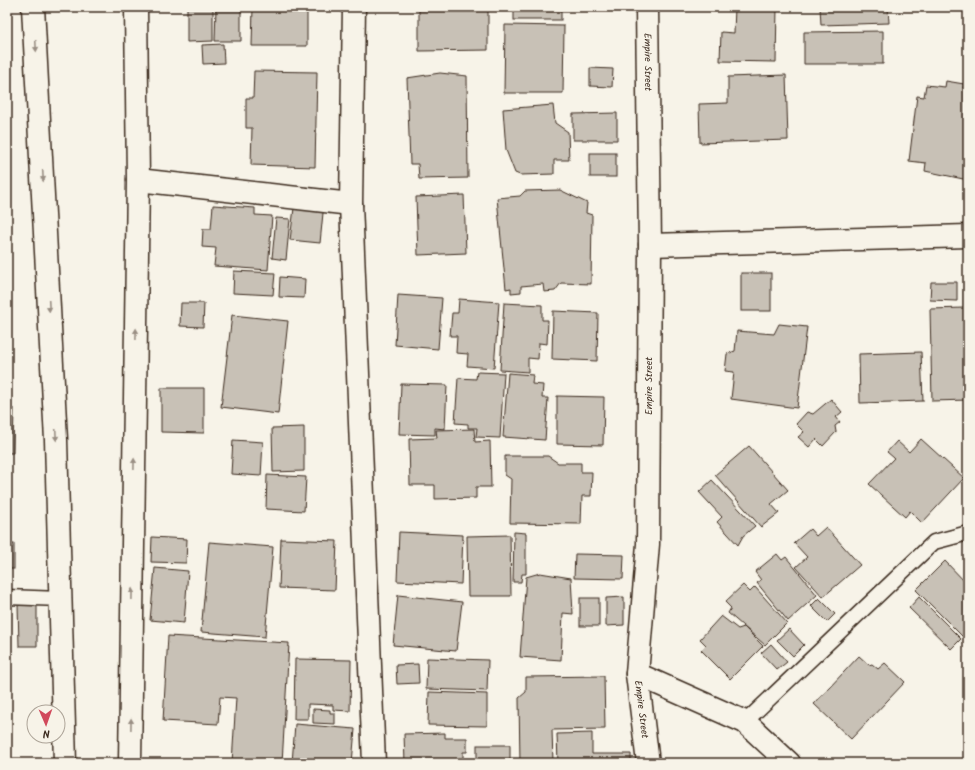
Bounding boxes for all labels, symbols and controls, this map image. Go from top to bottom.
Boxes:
street label: Empire Street [639,33,656,91]
one-way arrow [33,40,39,53]
one-way arrow [39,170,46,182]
one-way arrow [46,300,53,312]
one-way arrow [133,327,139,340]
street label: Empire Street [641,357,657,415]
one-way arrow [53,429,59,442]
one-way arrow [131,457,137,470]
one-way arrow [129,588,136,600]
street label: Empire Street [630,679,653,739]
north arrow [26,704,66,744]
one-way arrow [128,717,134,730]
text: N [42,724,50,742]

